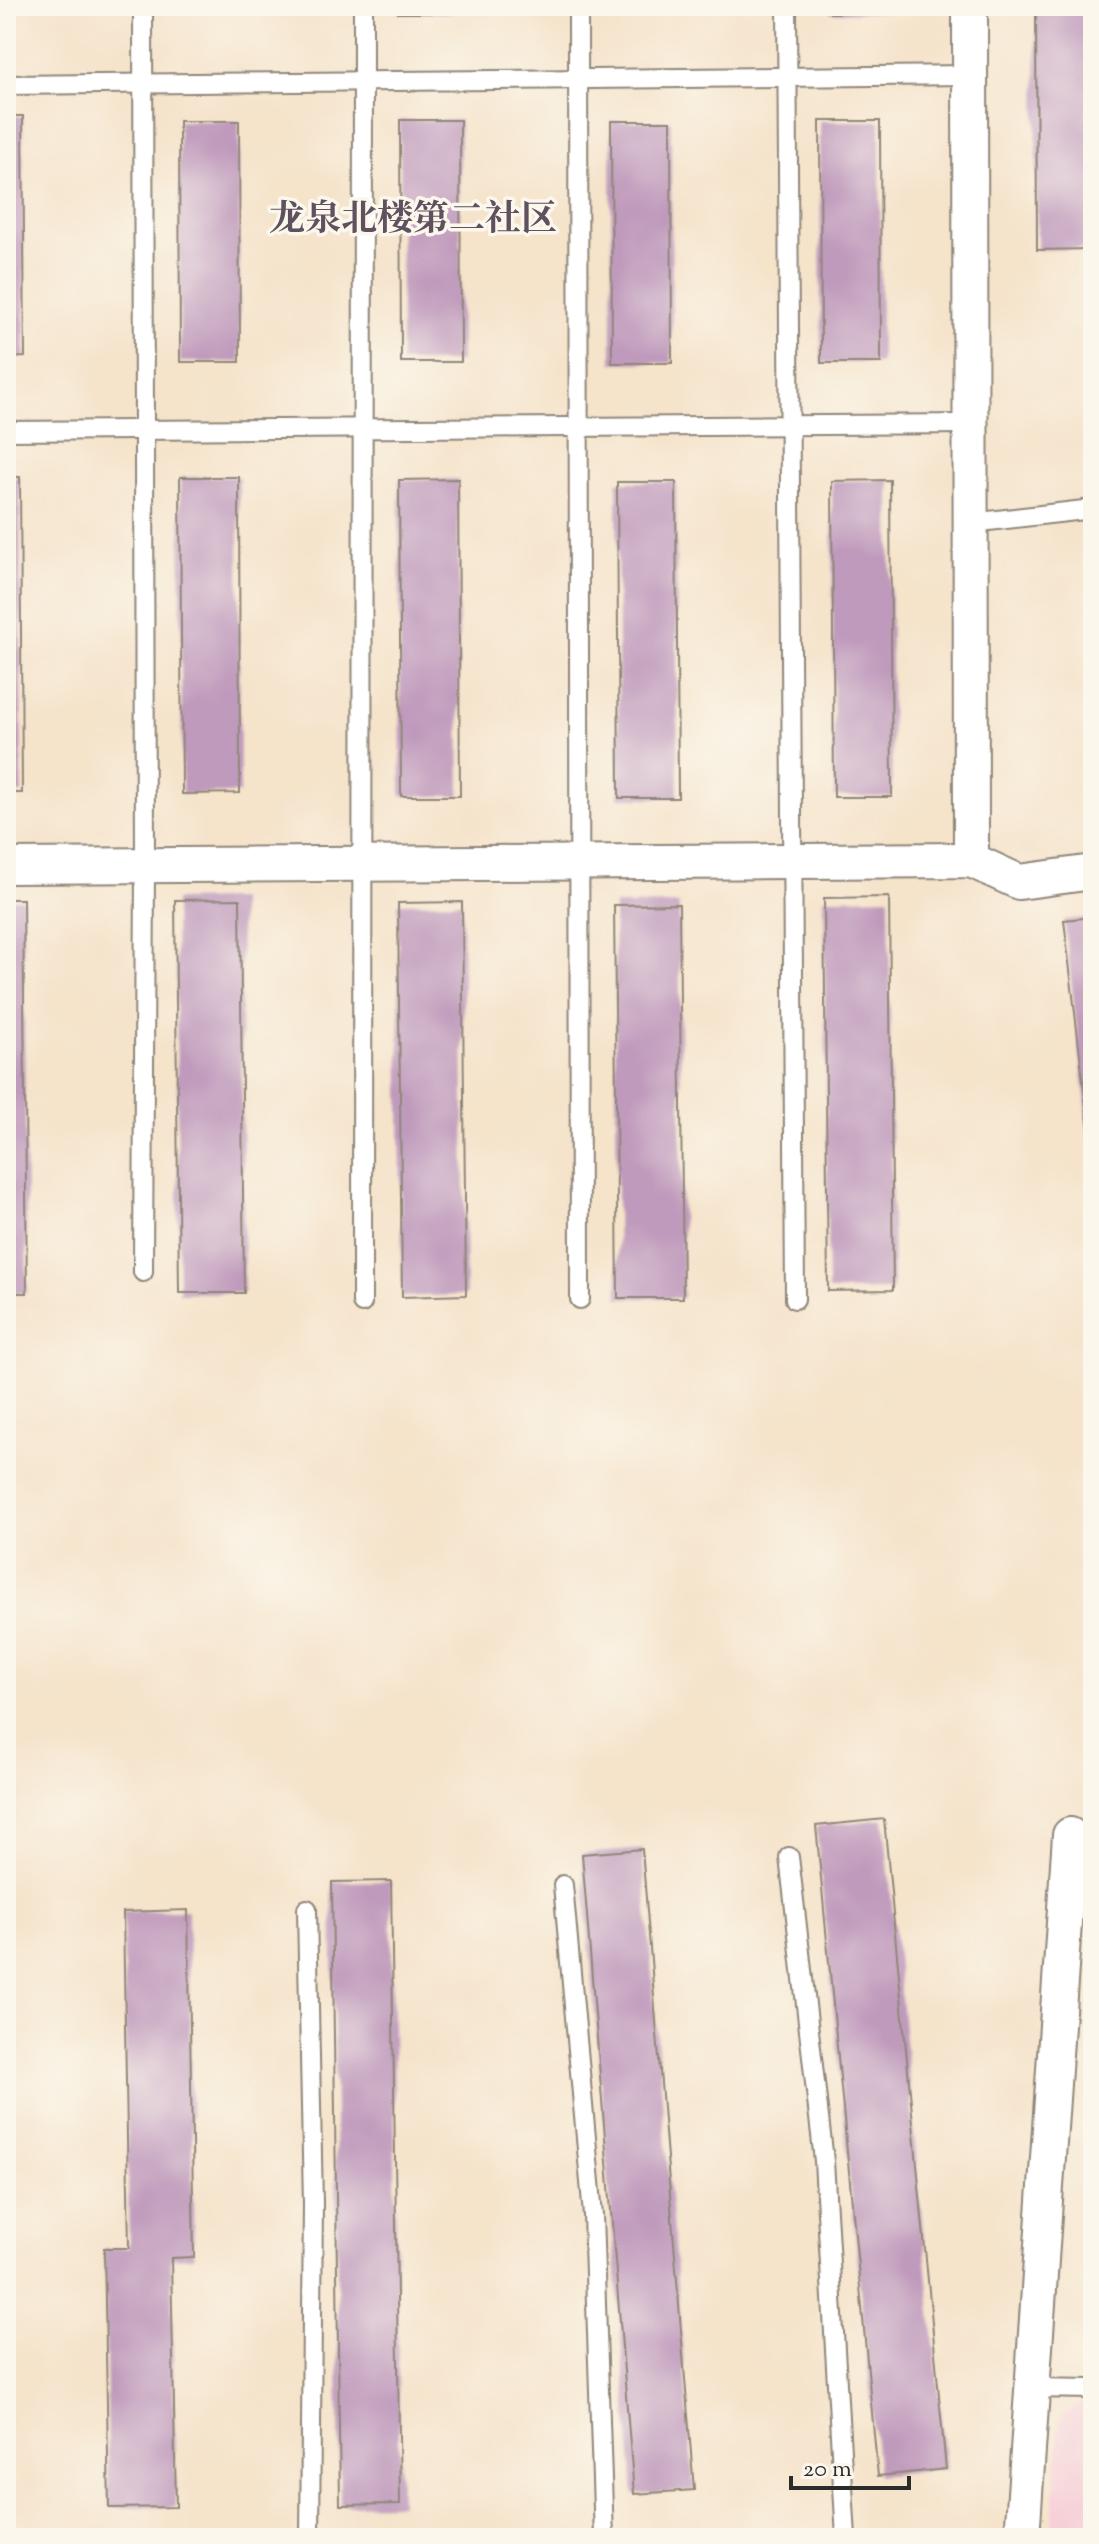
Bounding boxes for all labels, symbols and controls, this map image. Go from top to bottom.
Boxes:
district label: 龙泉北楼第二社区 [269,195,557,247]
scale bar [791,2440,909,2490]
text: 20 m [803,2453,852,2487]

